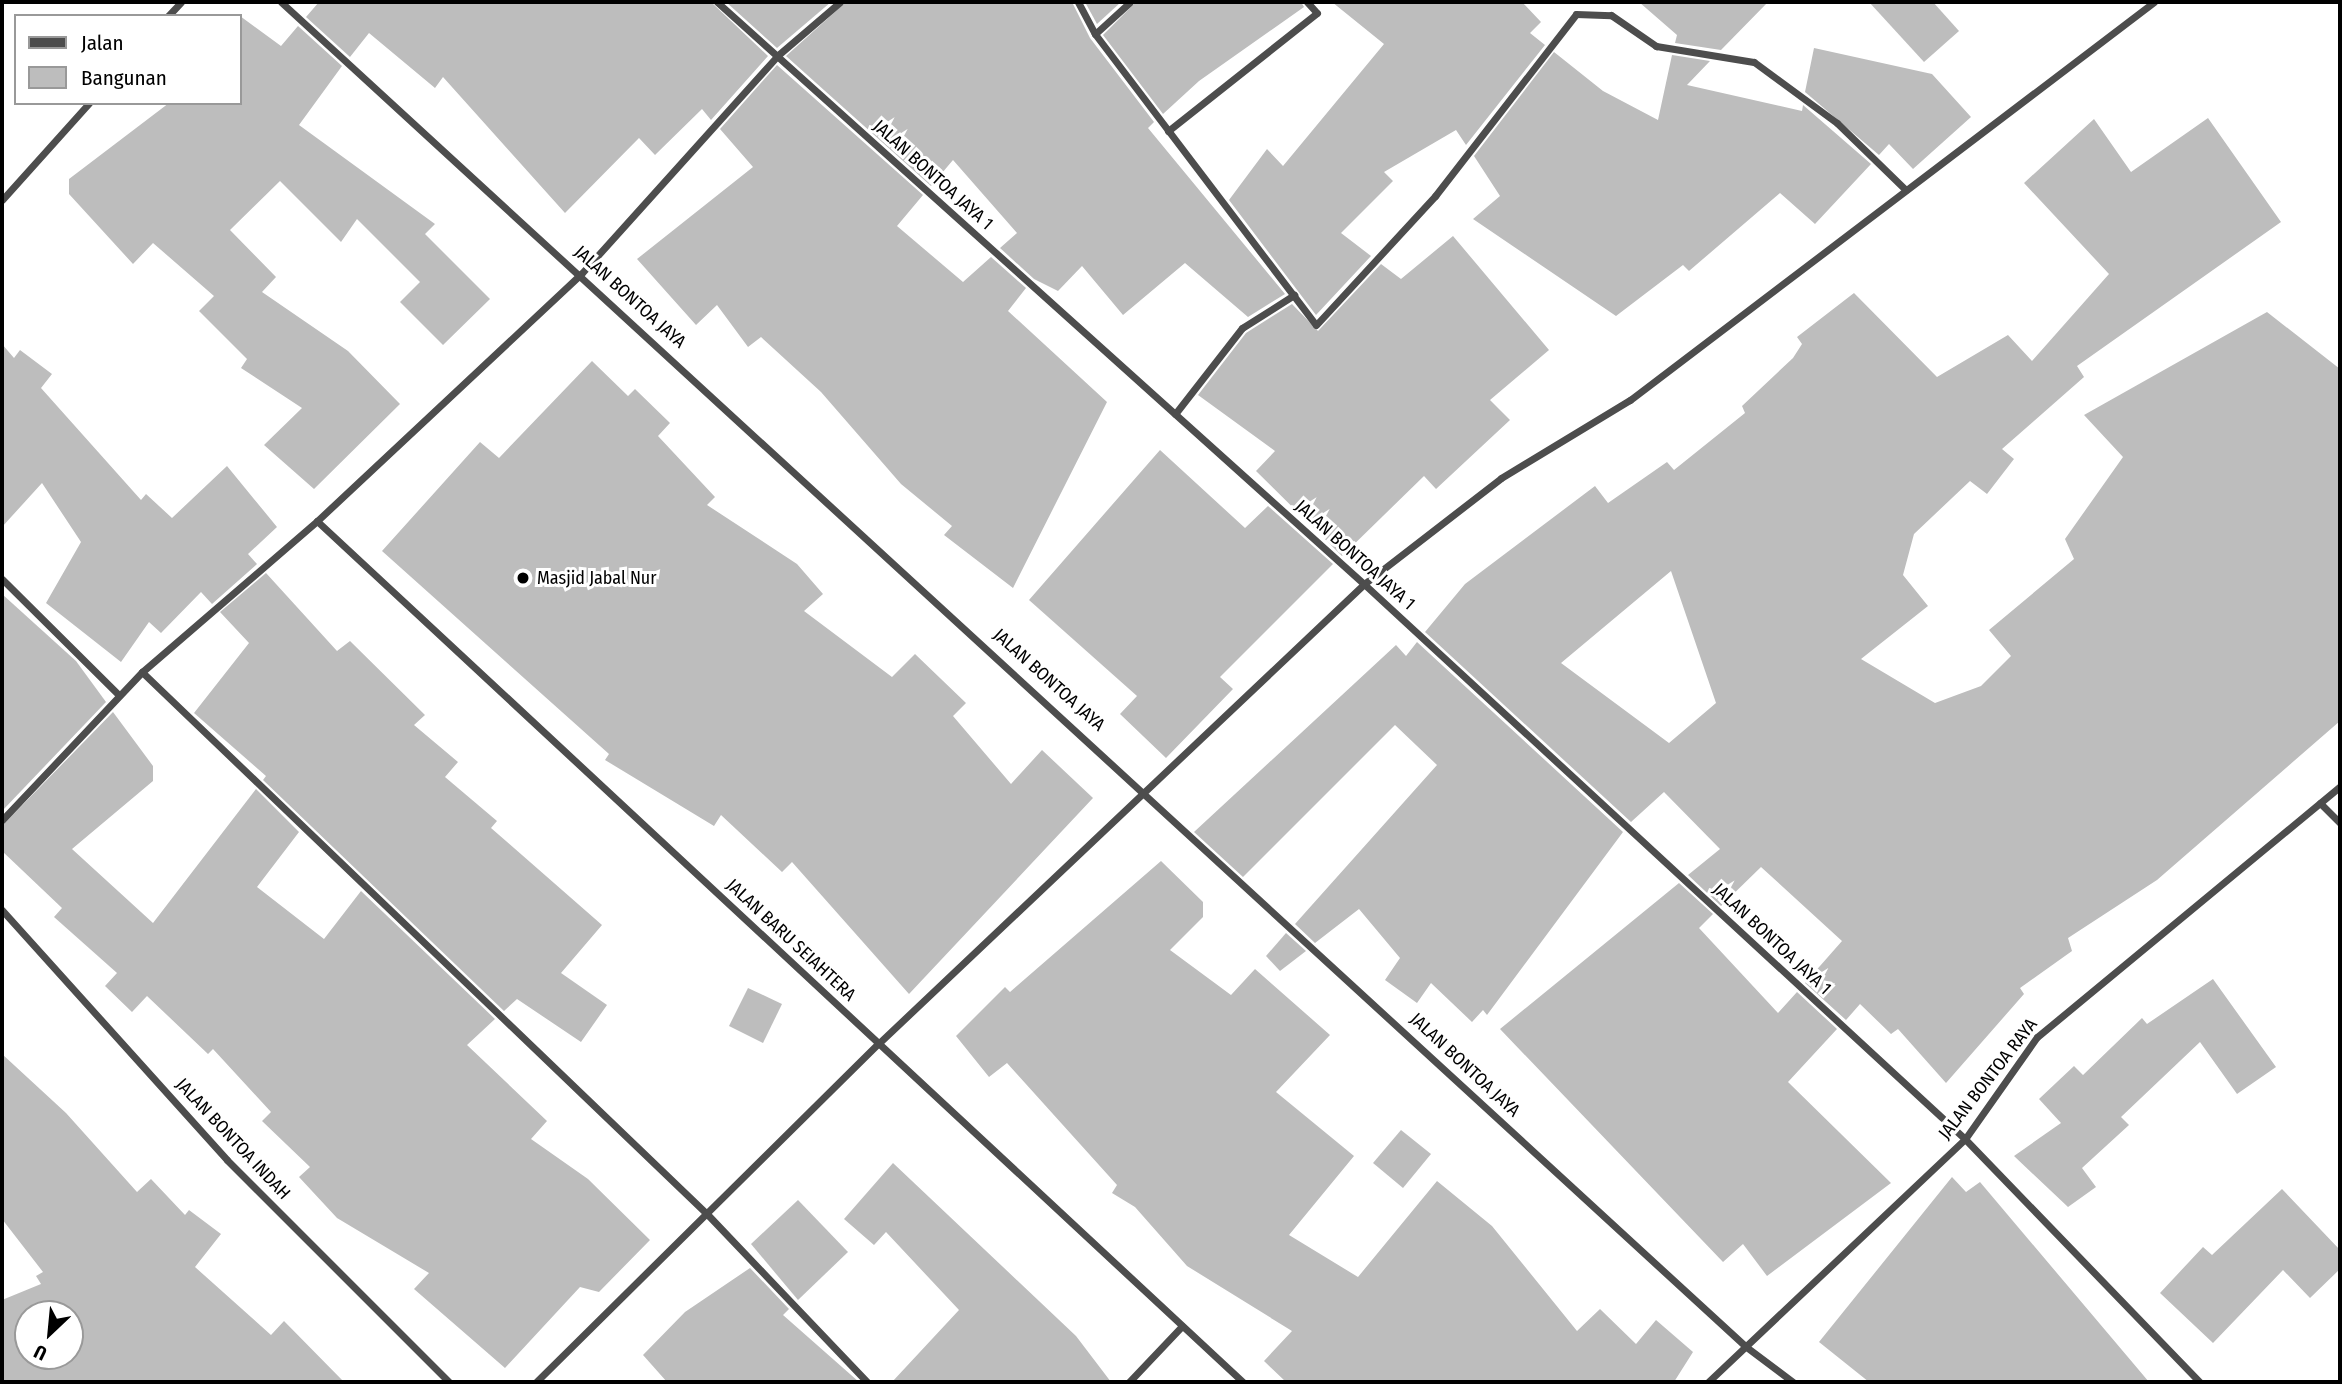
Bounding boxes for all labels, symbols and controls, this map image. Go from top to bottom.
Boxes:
legend [14,14,242,105]
text: Jalan [81,30,124,56]
text: Bangunan [81,65,167,91]
street label: JALAN BONTOA JAYA 1 [869,115,997,235]
street label: JALAN BONTOA JAYA [570,241,690,353]
street label: JALAN BONTOA JAYA 1 [1291,495,1419,615]
place label: Masjid Jabal Nur [537,567,657,589]
marker: Masjid Jabal Nur [515,570,531,586]
street label: JALAN BONTOA JAYA [989,624,1109,736]
street label: JALAN BARU SEIAHTERA [722,874,860,1006]
street label: JALAN BONTOA JAYA 1 [1708,879,1836,999]
street label: JALAN BONTOA JAYA [1405,1008,1525,1122]
street label: JALAN BONTOA RAYA [1934,1014,2042,1144]
street label: JALAN BONTOA INDAH [171,1074,295,1204]
north arrow [14,1300,84,1370]
text: U [30,1340,51,1365]

